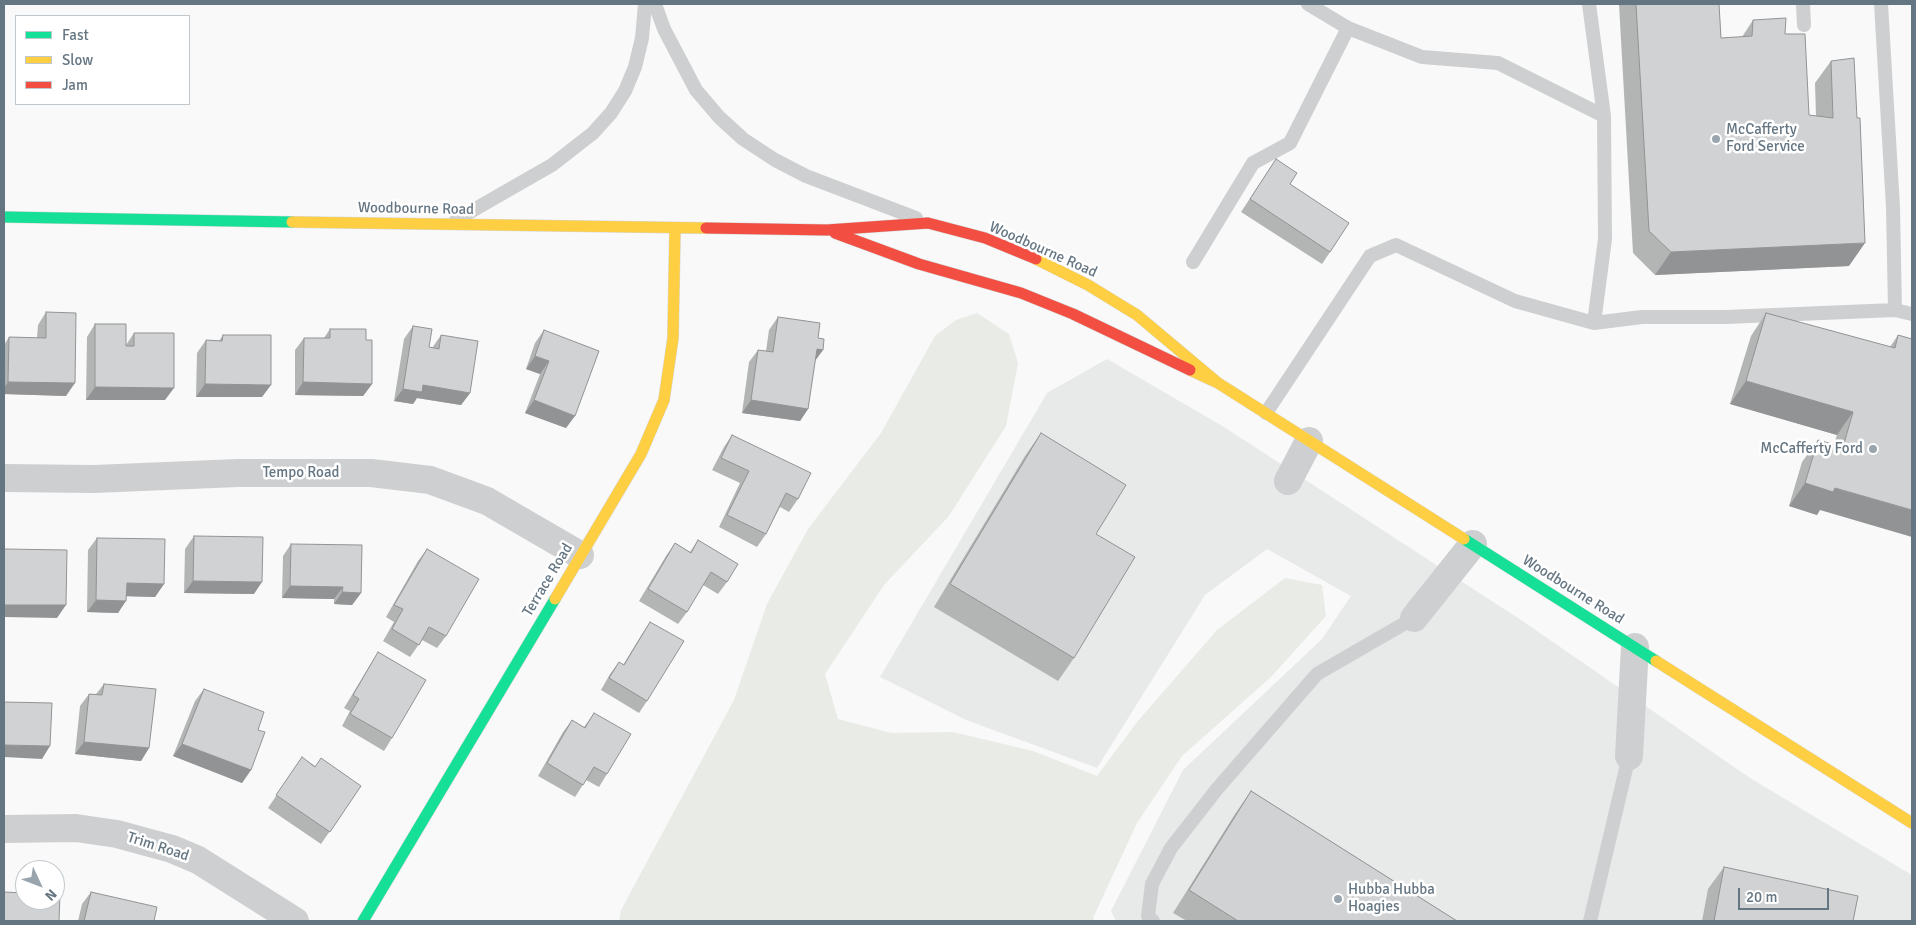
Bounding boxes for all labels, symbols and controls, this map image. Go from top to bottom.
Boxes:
legend [15,15,190,105]
text: Fast [62,26,89,44]
text: Slow [62,51,93,69]
text: Jam [62,76,88,94]
place label: McCafferty Ford Service [1726,121,1805,156]
marker: McCafferty Ford Service [1710,133,1722,145]
street label: Woodbourne Road [358,199,474,219]
street label: Woodbourne Road [986,218,1100,282]
place label: McCafferty Ford [1760,440,1863,458]
marker: McCafferty Ford [1867,443,1879,455]
street label: Tempo Road [263,464,339,482]
street label: Terrace Road [519,540,577,620]
street label: Woodbourne Road [1519,552,1627,628]
street label: Trim Road [125,829,191,865]
north arrow [15,860,65,910]
scale bar [1741,878,1832,910]
place label: Hubba Hubba Hoagies [1348,881,1435,916]
text: N [41,886,60,904]
text: 20 m [1746,888,1777,906]
marker: Hubba Hubba Hoagies [1332,893,1344,905]

